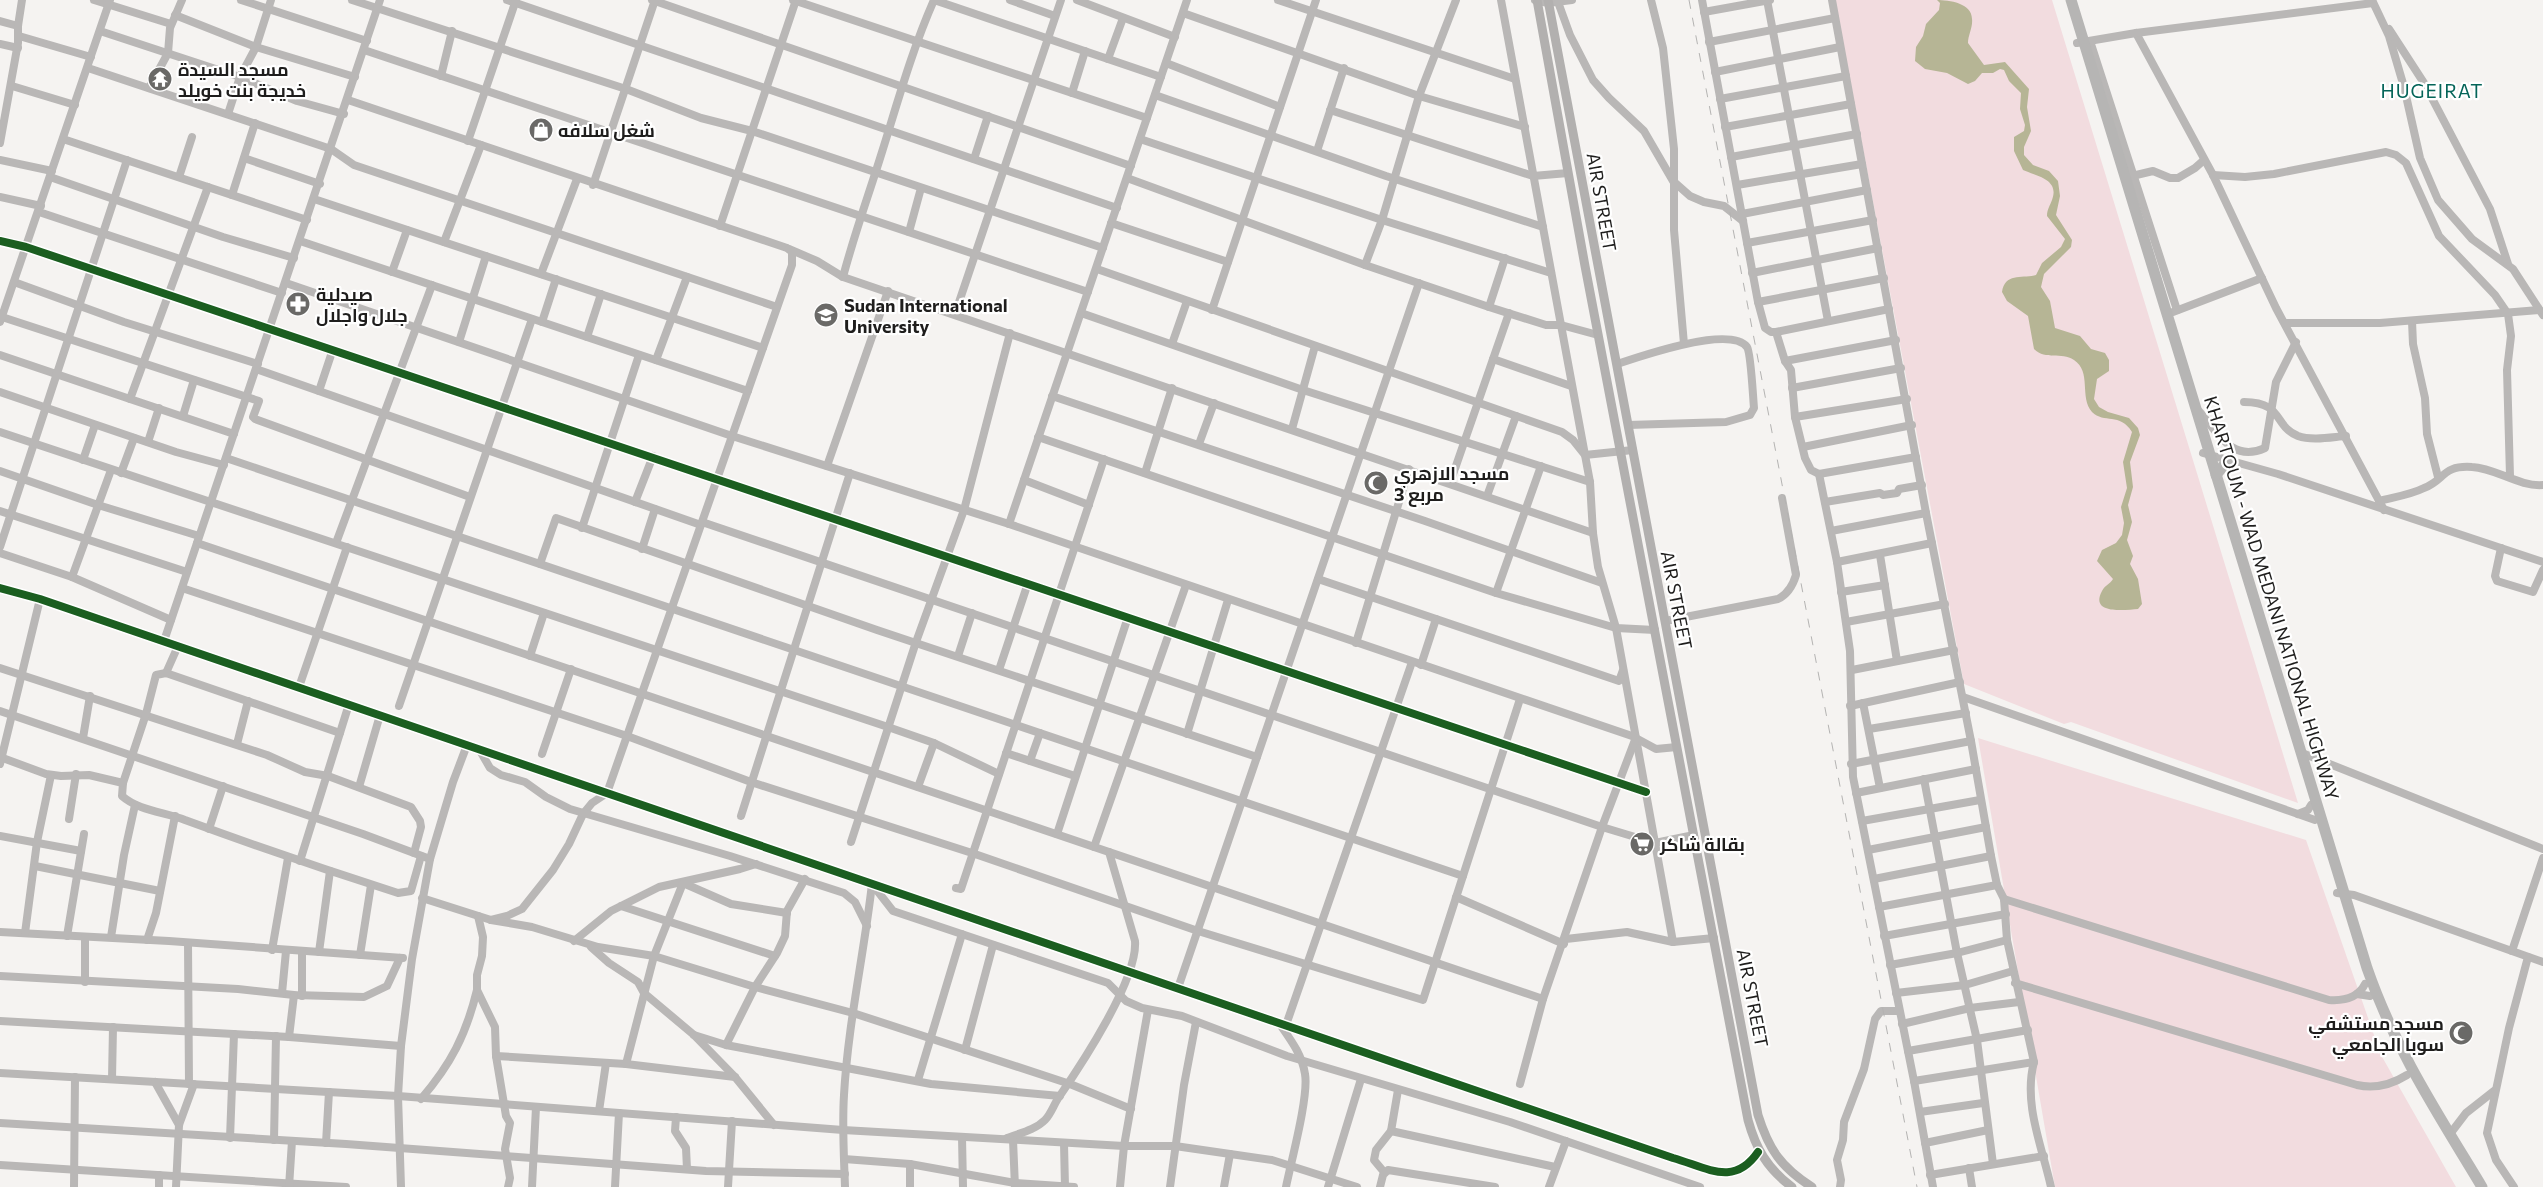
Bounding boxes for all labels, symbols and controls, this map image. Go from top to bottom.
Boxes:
place label: مسجد السيدة خديجة بنت خويلد [178,58,306,102]
temple icon: مسجد السيدة خديجة بنت خويلد [147,66,173,92]
district label: HUGEIRAT [2381,79,2484,102]
shop icon: شغل سلافه [528,117,554,143]
place label: شغل سلافه [558,119,655,142]
street label: AIR STREET [1583,151,1621,253]
place label: صيدلية جلال واجلال [316,283,408,327]
pharmacy icon: صيدلية جلال واجلال [285,291,311,317]
place label: Sudan International University [844,294,1008,337]
school or university icon: Sudan International University [813,302,839,328]
street label: KHARTOUM - WAD MEDANI NATIONAL HIGHWAY [2200,393,2344,803]
place label: مسجد الازهري مربع 3 [1394,462,1509,507]
mosque icon: مسجد الازهري مربع 3 [1363,470,1389,496]
street label: AIR STREET [1657,549,1697,651]
supermarket icon: بقالة شاكر [1629,831,1655,857]
place label: بقالة شاكر [1659,833,1745,856]
street label: AIR STREET [1733,947,1773,1049]
place label: مسجد مستشفي سوبا الجامعي [2308,1012,2444,1060]
mosque icon: مسجد مستشفي سوبا الجامعي [2448,1020,2474,1046]

